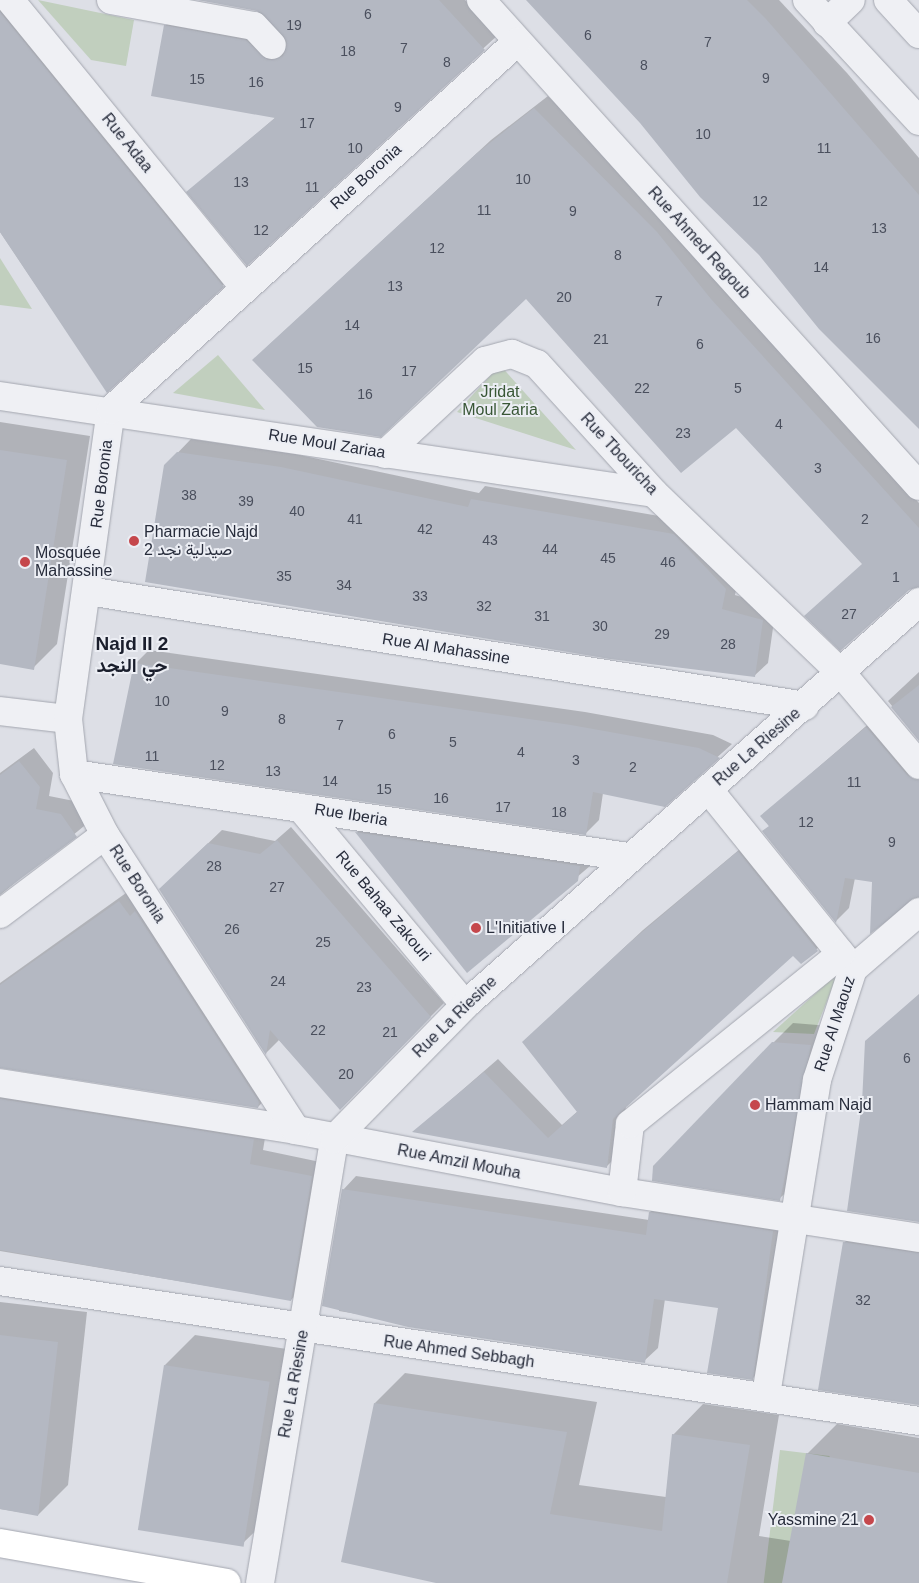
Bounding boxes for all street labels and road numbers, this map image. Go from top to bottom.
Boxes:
street label: Rue Adaa [97,109,157,177]
street label: Rue Boronia [327,140,405,214]
street label: Rue Ahmed Regoub [643,183,755,303]
street label: Rue Tbouricha [576,409,662,499]
street label: Rue Moul Zariaa [267,425,387,463]
street label: Rue Boronia [87,439,117,529]
street label: Rue Al Mahassine [380,629,512,669]
street label: Rue La Riesine [709,704,805,790]
street label: Rue Iberia [313,800,389,830]
street label: Rue Boronia [105,841,169,927]
street label: Rue Bahaa Zakouri [331,847,435,965]
street label: Rue La Riesine [409,972,501,1062]
street label: Rue Al Maouz [810,973,860,1075]
street label: Rue Amzil Mouha [395,1141,523,1183]
street label: Rue La Riesine [275,1328,313,1440]
street label: Rue Ahmed Sebbagh [382,1332,536,1372]

